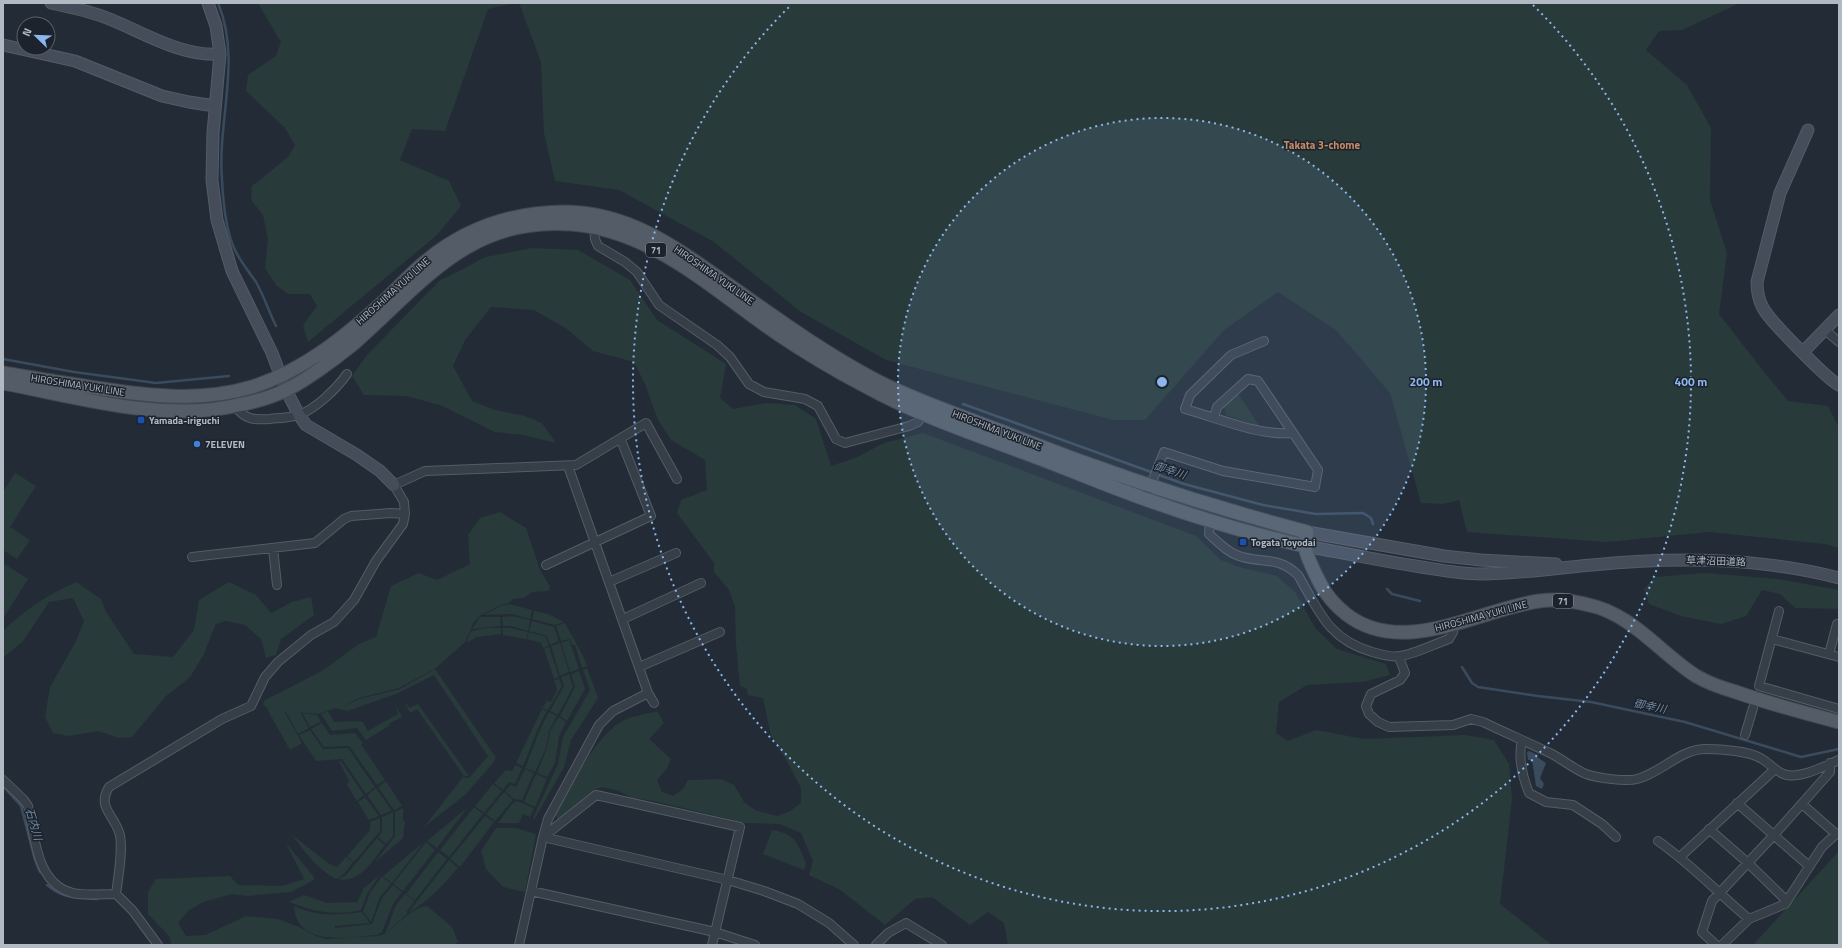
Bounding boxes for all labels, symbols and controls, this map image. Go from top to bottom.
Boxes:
north arrow [16,16,56,56]
text: N [18,25,36,39]
district label: Takata 3-chome [1284,137,1361,153]
street label: HIROSHIMA YUKI LINE [671,242,758,309]
road number: 71 [646,243,666,257]
street label: HIROSHIMA YUKI LINE [353,253,434,328]
street label: HIROSHIMA YUKI LINE [30,370,126,400]
text: 200 m [1410,372,1442,391]
text: 400 m [1675,372,1707,391]
centre of rings [1155,375,1169,389]
street label: HIROSHIMA YUKI LINE [950,406,1044,454]
place label: Yamada-iriguchi [149,413,220,428]
marker: Yamada-iriguchi [136,415,146,425]
place label: 7ELEVEN [205,437,245,452]
marker: 7ELEVEN [192,439,202,449]
water label: 御幸川 [1152,457,1189,483]
place label: Togata Toyodai [1251,535,1316,550]
marker: Togata Toyodai [1238,537,1248,547]
street label: 草津沼田道路 [1686,552,1746,570]
road number: 71 [1553,594,1573,608]
street label: HIROSHIMA YUKI LINE [1433,596,1529,636]
water label: 御幸川 [1632,695,1669,717]
water label: 石内川 [22,806,47,843]

